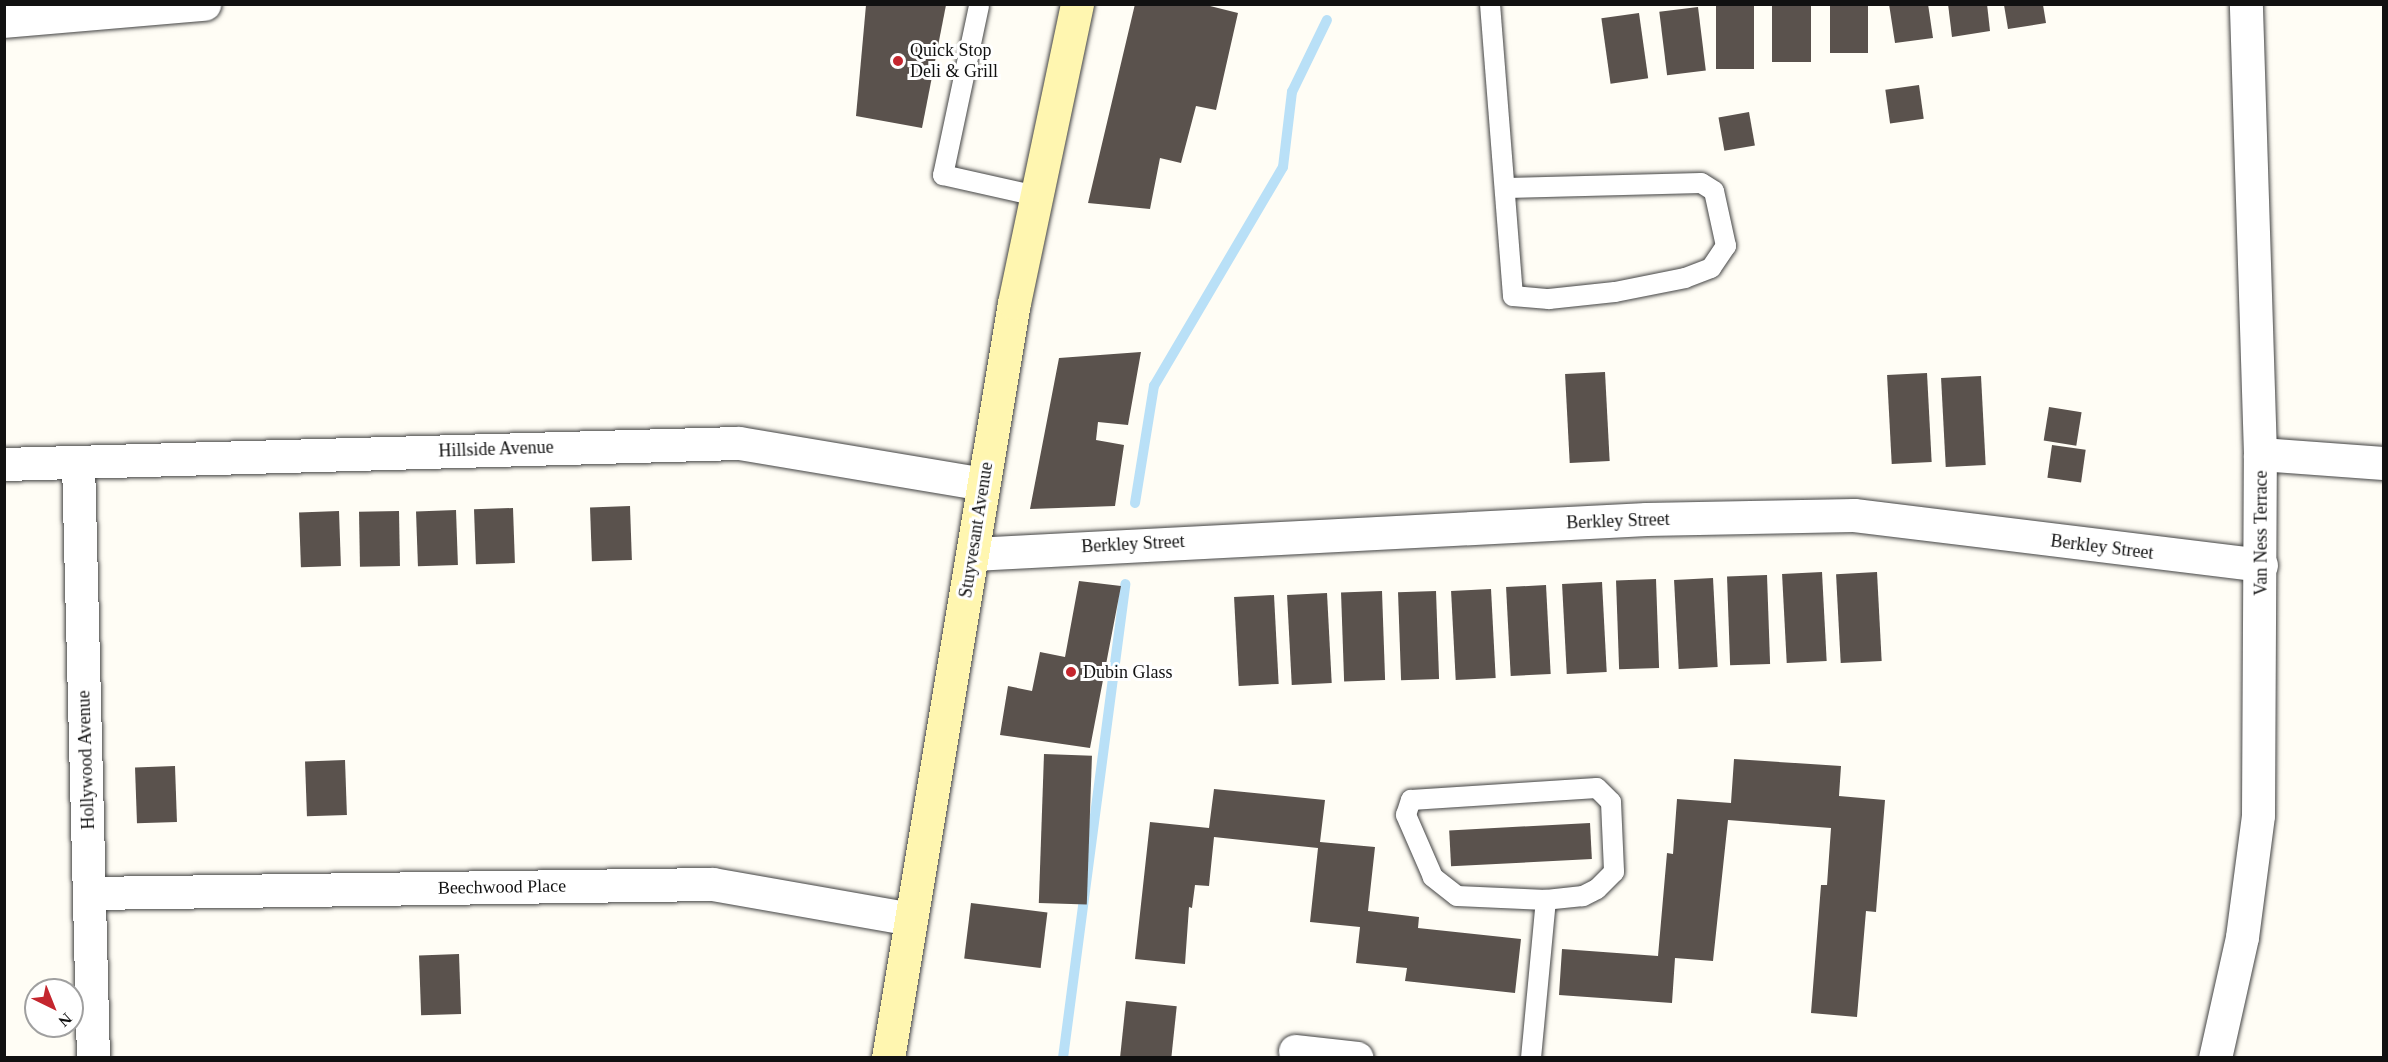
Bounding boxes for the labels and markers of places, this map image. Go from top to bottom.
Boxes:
place label: Quick Stop Deli & Grill [910,40,998,82]
marker: Quick Stop Deli & Grill [891,54,905,68]
place label: Dubin Glass [1083,661,1172,683]
marker: Dubin Glass [1064,665,1078,679]

